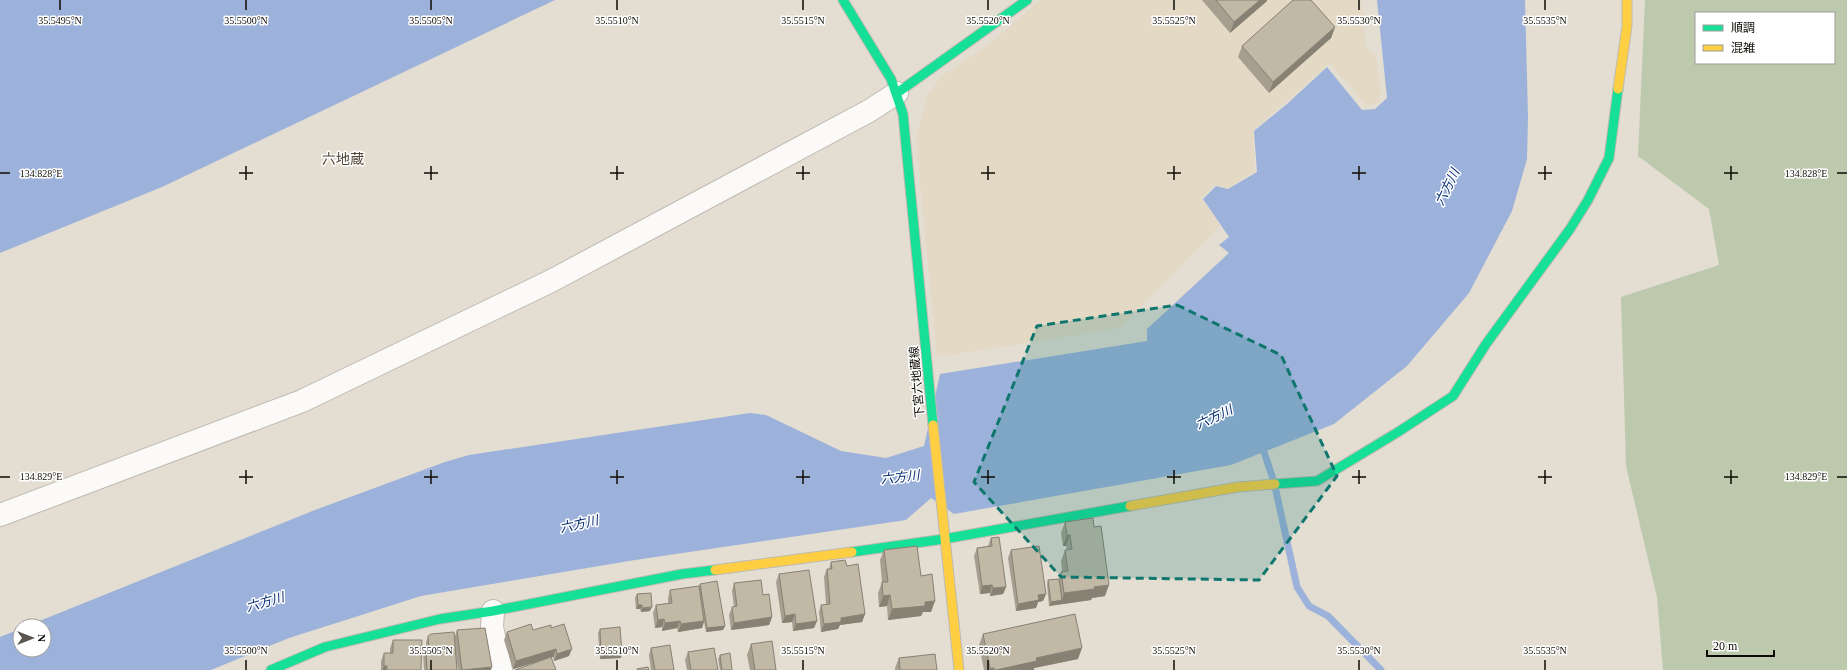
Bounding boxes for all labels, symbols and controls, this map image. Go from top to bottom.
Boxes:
legend [1695,12,1835,64]
text: 35.5495°N [38,15,82,26]
text: 35.5500°N [224,15,268,26]
text: 35.5505°N [409,15,453,26]
text: 35.5510°N [595,15,639,26]
text: 35.5515°N [781,15,825,26]
text: 35.5520°N [966,15,1010,26]
text: 35.5525°N [1152,15,1196,26]
text: 35.5530°N [1337,15,1381,26]
text: 35.5535°N [1523,15,1567,26]
text: 順調 [1731,21,1755,35]
text: 混雑 [1731,41,1755,55]
district label: 六地蔵 [322,152,364,167]
water label: 六方川 [1432,164,1463,208]
text: 134.828°E [20,168,62,179]
text: 134.828°E [1785,168,1827,179]
street label: 下宮六地蔵線 [907,346,927,418]
water label: 六方川 [1193,401,1237,432]
water label: 六方川 [880,467,922,486]
text: 134.829°E [20,471,62,482]
text: 134.829°E [1785,471,1827,482]
water label: 六方川 [558,512,602,535]
water label: 六方川 [244,589,288,615]
north arrow [12,618,52,658]
scale bar [1707,632,1774,658]
text: N [36,634,48,642]
text: 20 m [1713,639,1738,653]
text: 35.5500°N [224,645,268,656]
text: 35.5505°N [409,645,453,656]
text: 35.5510°N [595,645,639,656]
text: 35.5515°N [781,645,825,656]
text: 35.5520°N [966,645,1010,656]
text: 35.5525°N [1152,645,1196,656]
text: 35.5530°N [1337,645,1381,656]
text: 35.5535°N [1523,645,1567,656]

